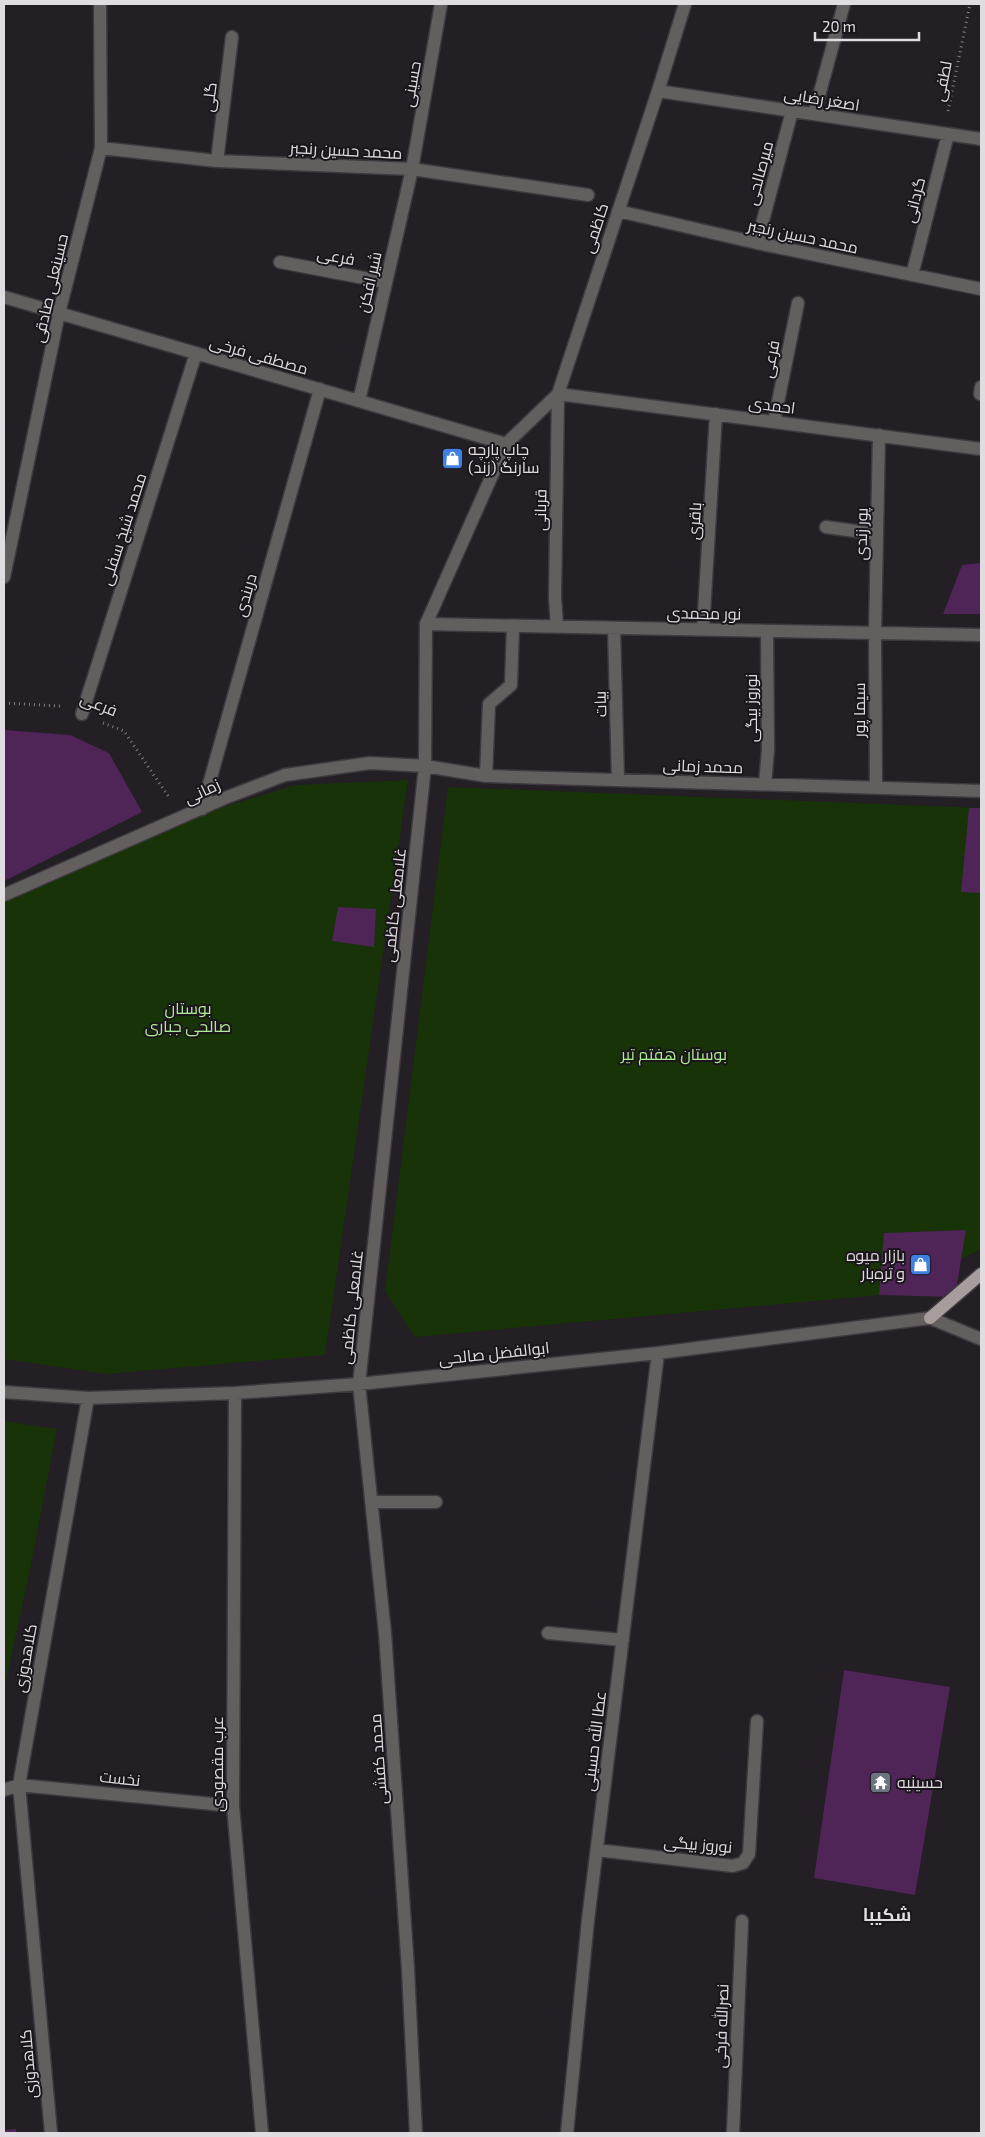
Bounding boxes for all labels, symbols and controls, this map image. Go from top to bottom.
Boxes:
scale bar [815,10,919,42]
text: 20 m [822,17,856,35]
street label: لطفی [928,59,957,103]
street label: حسینی [397,60,426,109]
street label: گلی [197,81,222,113]
street label: اصغر رضایی [783,83,861,116]
street label: محمد حسین رنجبر [288,137,403,164]
street label: میرصالحی [741,139,778,208]
street label: گردانی [899,175,930,225]
street label: کاظمی [578,200,613,256]
street label: محمد حسین رنجبر [745,214,860,258]
street label: حسینعلی صادقی [28,232,73,345]
street label: فرعی [315,243,357,270]
street label: شیر افکن [352,250,387,315]
street label: مصطفی فرخی [207,331,310,380]
street label: فرعی [757,338,784,380]
street label: احمدی [747,392,796,419]
place label: چاپ پارچه سارنگ (زند) [468,439,540,477]
shop icon: چاپ پارچه سارنگ (زند) [440,446,464,470]
street label: محمد شیخ سفلی [95,470,152,588]
street label: قربانی [530,489,551,531]
street label: باقری [683,501,706,541]
street label: پور زندی [851,507,873,561]
street label: دربندی [229,571,262,619]
street label: نور محمدی [666,602,742,625]
street label: نوروز بیگی [741,674,762,742]
street label: سیما پور [849,683,871,738]
street label: فرعی [77,688,120,721]
street label: بیات [590,690,610,718]
street label: محمد زمانی [662,755,744,778]
street label: زمانی [181,774,224,809]
street label: غلامعلی کاظمی [378,847,411,963]
park label: بوستان صالحی جباری [145,998,231,1037]
park label: بوستان هفتم تیر [620,1044,727,1066]
place label: بازار میوه و تره‌بار [846,1245,905,1283]
street label: غلامعلی کاظمی [335,1249,368,1365]
shop icon: بازار میوه و تره‌بار [909,1252,933,1276]
street label: ابوالفضل صالحی [438,1337,550,1370]
street label: کلاهدوزی [9,1622,42,1694]
street label: عطا الله حسینی [578,1690,611,1792]
street label: محمد کفشی [365,1713,392,1805]
street label: عرب مقصودی [207,1716,228,1812]
street label: نخست [99,1766,141,1789]
temple icon: حسینیه [869,1770,893,1794]
place label: حسینیه [897,1772,943,1792]
street label: نوروز بیگی [663,1831,733,1858]
district label: شکیبا [863,1903,911,1925]
street label: نصرالله فرخی [710,1983,733,2069]
street label: کلاهدوزی [15,2029,42,2099]

